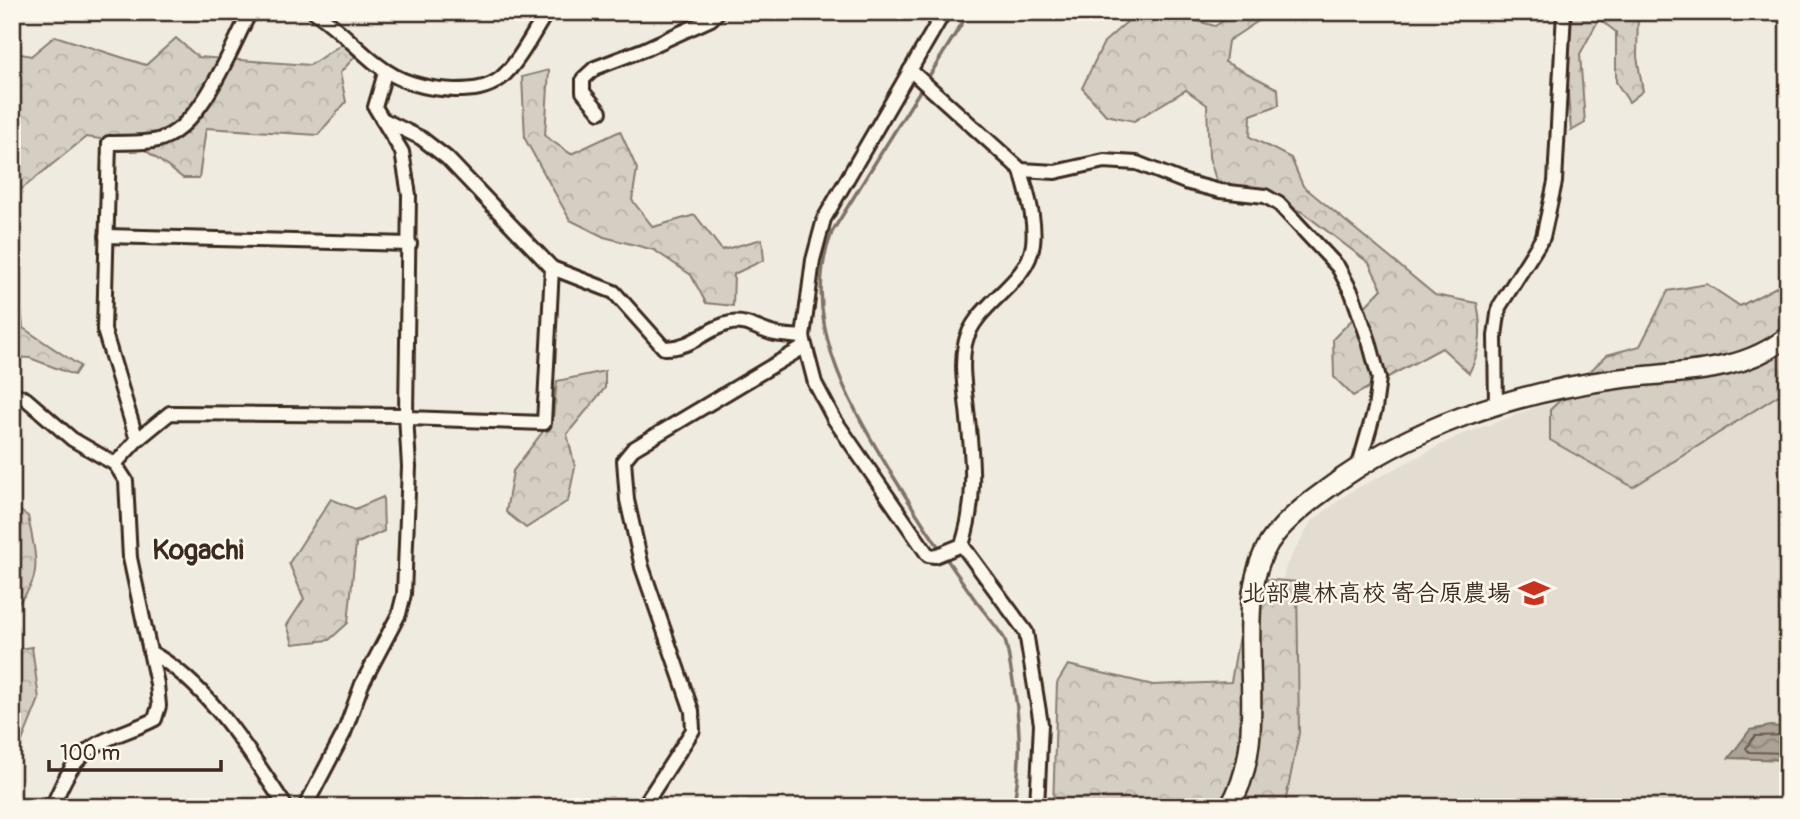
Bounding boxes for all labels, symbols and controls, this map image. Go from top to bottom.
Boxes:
district label: Kogachi [152,533,244,568]
school or university icon: 北部農林高校 寄合原農場 [1517,576,1551,610]
place label: 北部農林高校 寄合原農場 [1242,579,1511,608]
scale bar [49,728,220,772]
text: 100 m [60,740,120,767]

